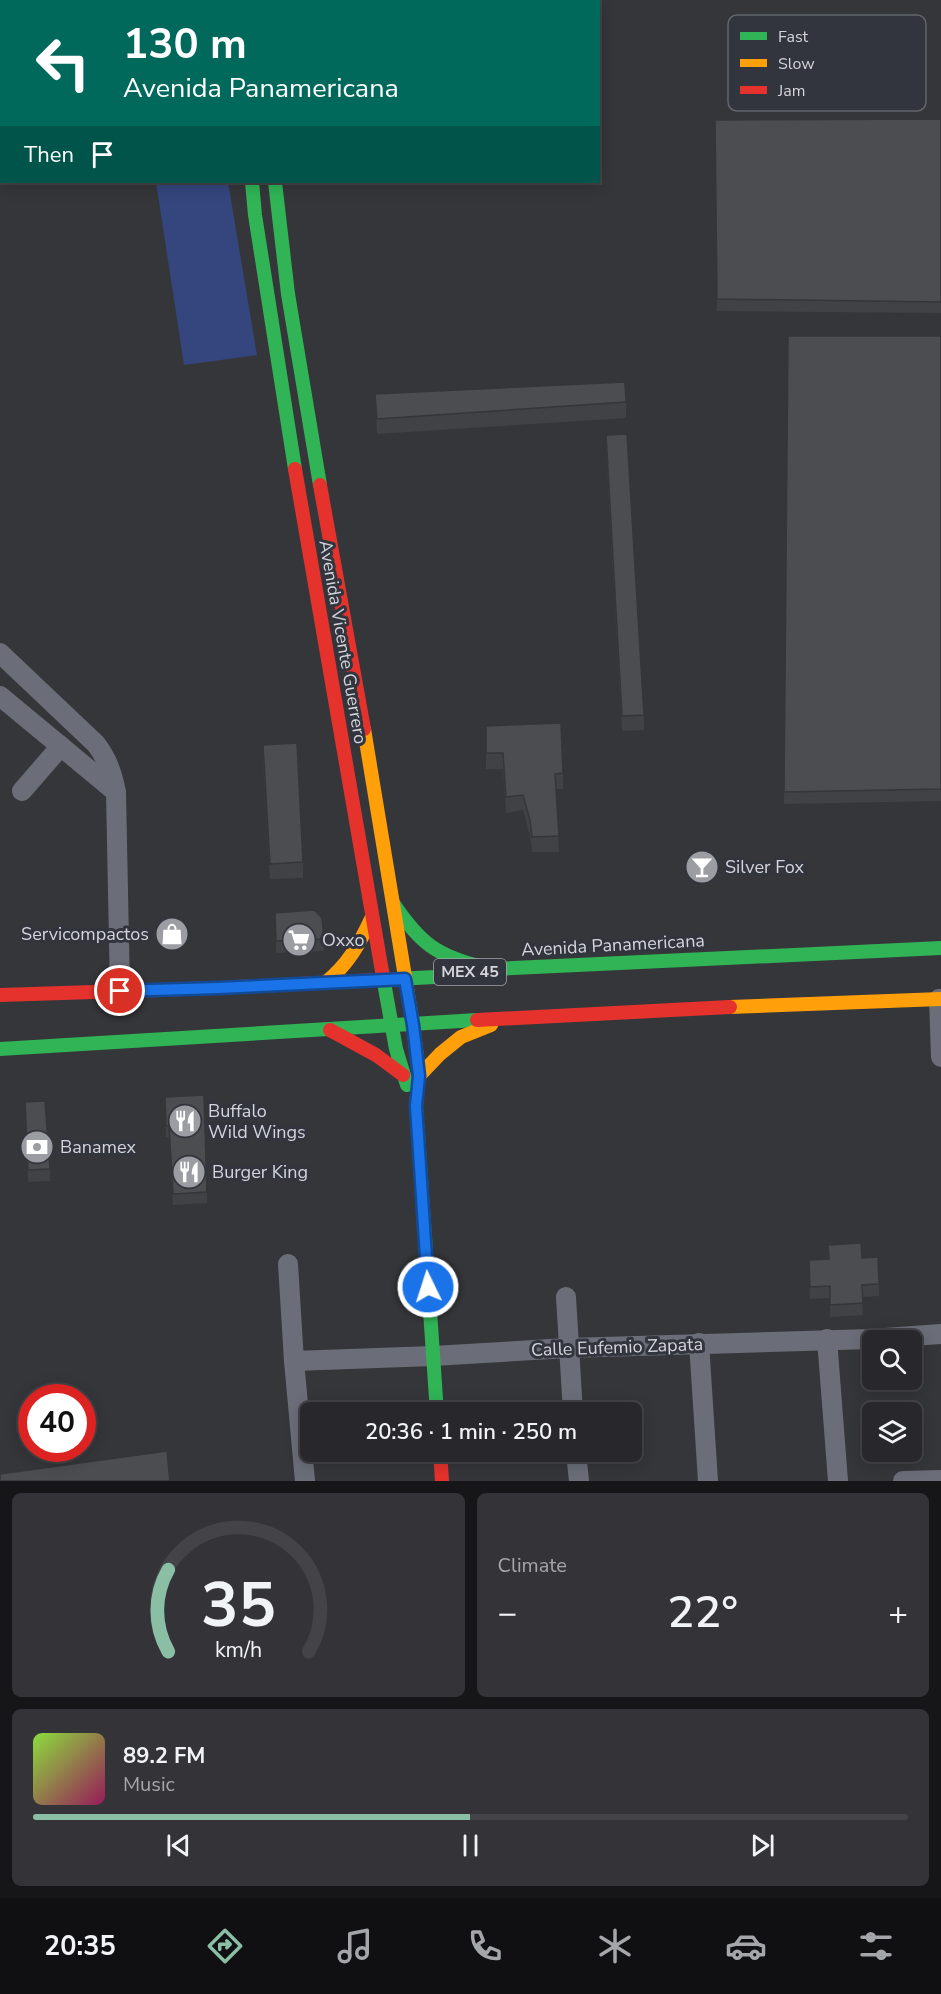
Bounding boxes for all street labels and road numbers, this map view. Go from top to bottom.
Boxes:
street label: Avenida Vicente Guerrero [313,538,373,746]
street label: Avenida Panamericana [521,928,705,962]
road number: MEX 45 [434,959,506,985]
street label: Calle Eufemio Zapata [531,1332,703,1362]

